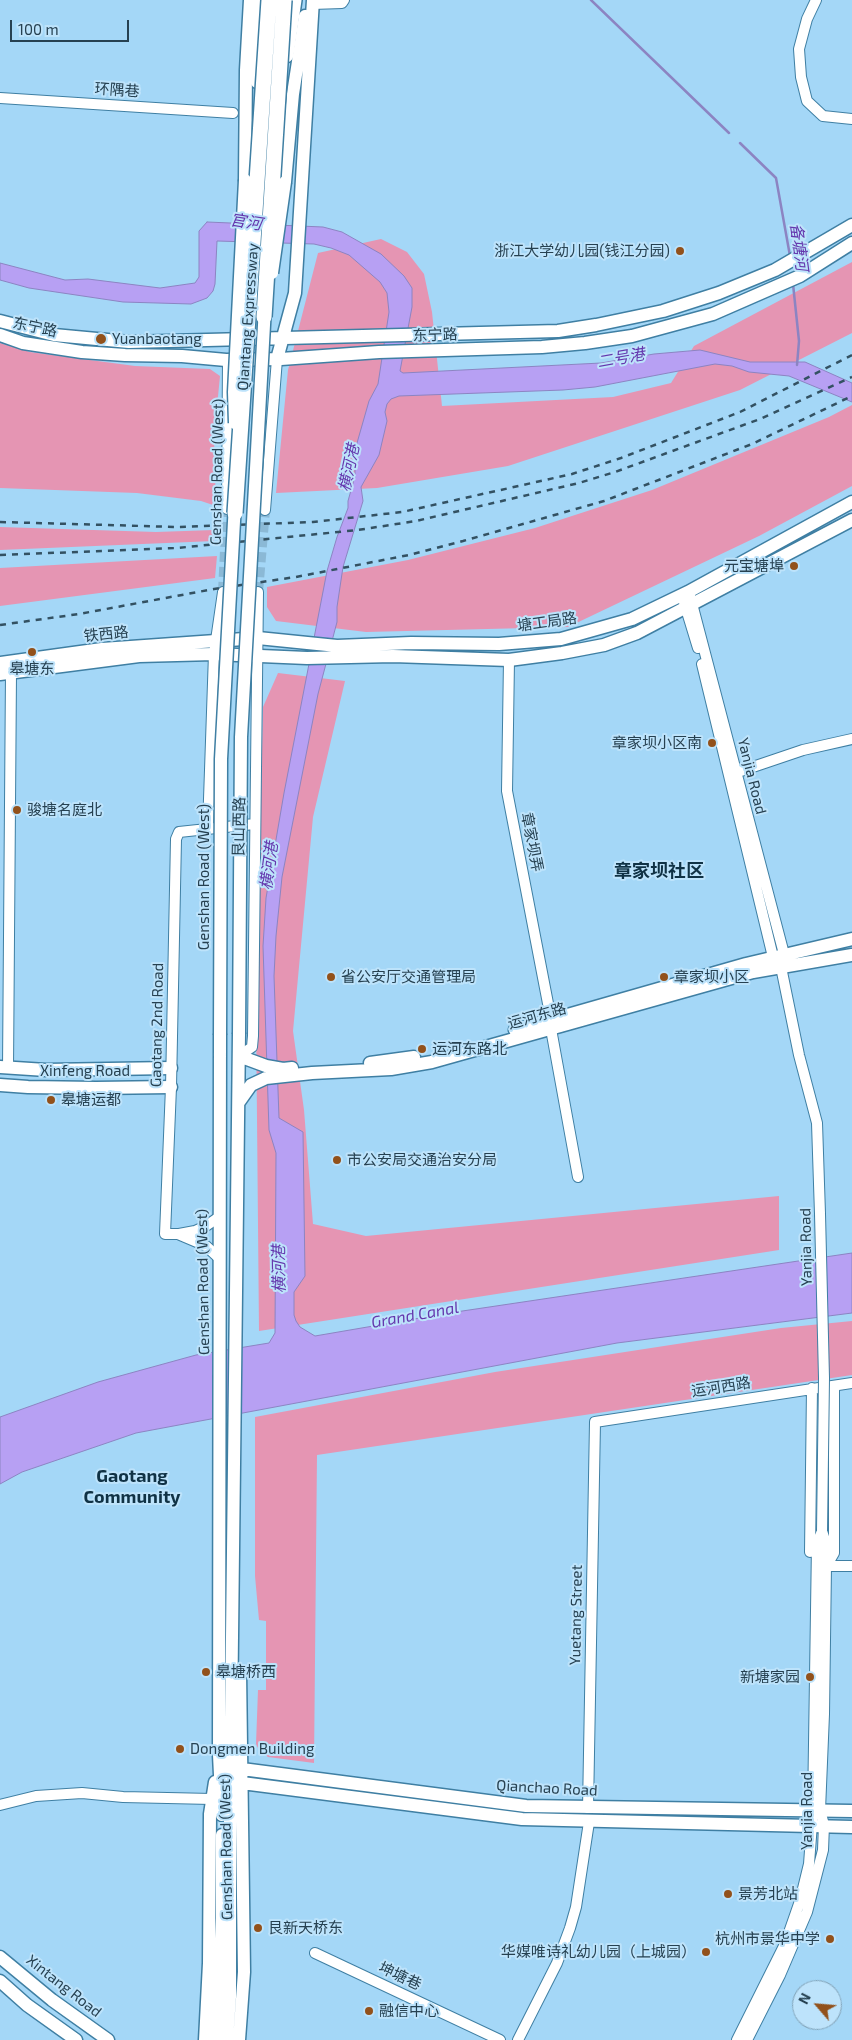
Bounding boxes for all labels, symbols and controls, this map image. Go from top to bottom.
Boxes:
scale bar [12,10,131,42]
text: 100 m [18,20,59,38]
street label: 环隅巷 [94,79,140,101]
water label: 官河 [229,210,263,234]
water label: 备塘河 [786,222,812,272]
place label: 浙江大学幼儿园(钱江分园) [494,242,670,260]
street label: Qiantang Expressway [234,243,262,391]
marker: 浙江大学幼儿园(钱江分园) [674,245,686,257]
street label: 东宁路 [11,314,59,340]
street label: 东宁路 [412,325,458,345]
place label: Yuanbaotang [112,330,202,348]
marker: Yuanbaotang [94,332,108,346]
water label: 二号港 [596,344,646,372]
street label: Genshan Road (West) [207,399,227,545]
water label: 横河港 [335,443,363,493]
place label: 元宝塘埠 [724,557,784,575]
marker: 元宝塘埠 [788,560,800,572]
street label: 塘工局路 [516,609,578,635]
street label: 铁西路 [83,623,129,645]
marker: 皋塘东 [26,646,38,658]
place label: 皋塘东 [10,660,54,678]
place label: 章家坝小区南 [612,734,702,752]
street label: Yanjia Road [734,736,770,816]
marker: 章家坝小区南 [706,737,718,749]
street label: 艮山西路 [229,797,249,857]
place label: 骏塘名庭北 [27,801,102,819]
marker: 骏塘名庭北 [11,804,23,816]
street label: Genshan Road (West) [195,804,213,950]
street label: 章家坝弄 [517,811,547,873]
water label: 横河港 [256,841,282,891]
district label: 章家坝社区 [614,860,704,882]
street label: Gaotang 2nd Road [147,963,167,1087]
place label: 省公安厅交通管理局 [341,968,476,986]
place label: 章家坝小区 [674,968,749,986]
marker: 省公安厅交通管理局 [325,971,337,983]
marker: 章家坝小区 [658,971,670,983]
street label: 运河东路 [506,999,568,1033]
place label: 运河东路北 [432,1040,507,1058]
marker: 运河东路北 [416,1043,428,1055]
street label: Xinfeng Road [40,1062,130,1080]
place label: 皋塘运都 [61,1091,121,1109]
marker: 皋塘运都 [45,1094,57,1106]
place label: 市公安局交通治安分局 [347,1151,497,1169]
marker: 市公安局交通治安分局 [331,1154,343,1166]
street label: Yanjia Road [796,1208,816,1286]
street label: Genshan Road (West) [193,1209,213,1355]
water label: 横河港 [269,1245,289,1293]
water label: Grand Canal [370,1298,460,1332]
street label: 运河西路 [690,1373,752,1401]
district label: Gaotang Community [84,1465,180,1508]
street label: Yuetang Street [566,1565,586,1665]
place label: 皋塘桥西 [216,1663,276,1681]
marker: 皋塘桥西 [200,1666,212,1678]
place label: 新塘家园 [740,1668,800,1686]
marker: 新塘家园 [804,1671,816,1683]
place label: Dongmen Building [190,1740,314,1758]
marker: Dongmen Building [174,1743,186,1755]
street label: Yanjia Road [798,1772,816,1850]
street label: Genshan Road (West) [216,1774,236,1920]
street label: Qianchao Road [496,1776,598,1800]
place label: 景芳北站 [738,1885,798,1903]
marker: 景芳北站 [722,1888,734,1900]
place label: 艮新天桥东 [268,1919,343,1937]
marker: 艮新天桥东 [252,1922,264,1934]
place label: 杭州市景华中学 [715,1930,820,1948]
marker: 杭州市景华中学 [824,1933,836,1945]
place label: 华媒唯诗礼幼儿园（上城园） [501,1943,696,1961]
marker: 华媒唯诗礼幼儿园（上城园） [700,1946,712,1958]
street label: Xintang Road [23,1951,105,2021]
street label: 坤塘巷 [376,1958,424,1994]
north arrow [792,1980,842,2030]
text: N [794,1990,814,2007]
place label: 融信中心 [379,2002,439,2020]
marker: 融信中心 [363,2005,375,2017]

